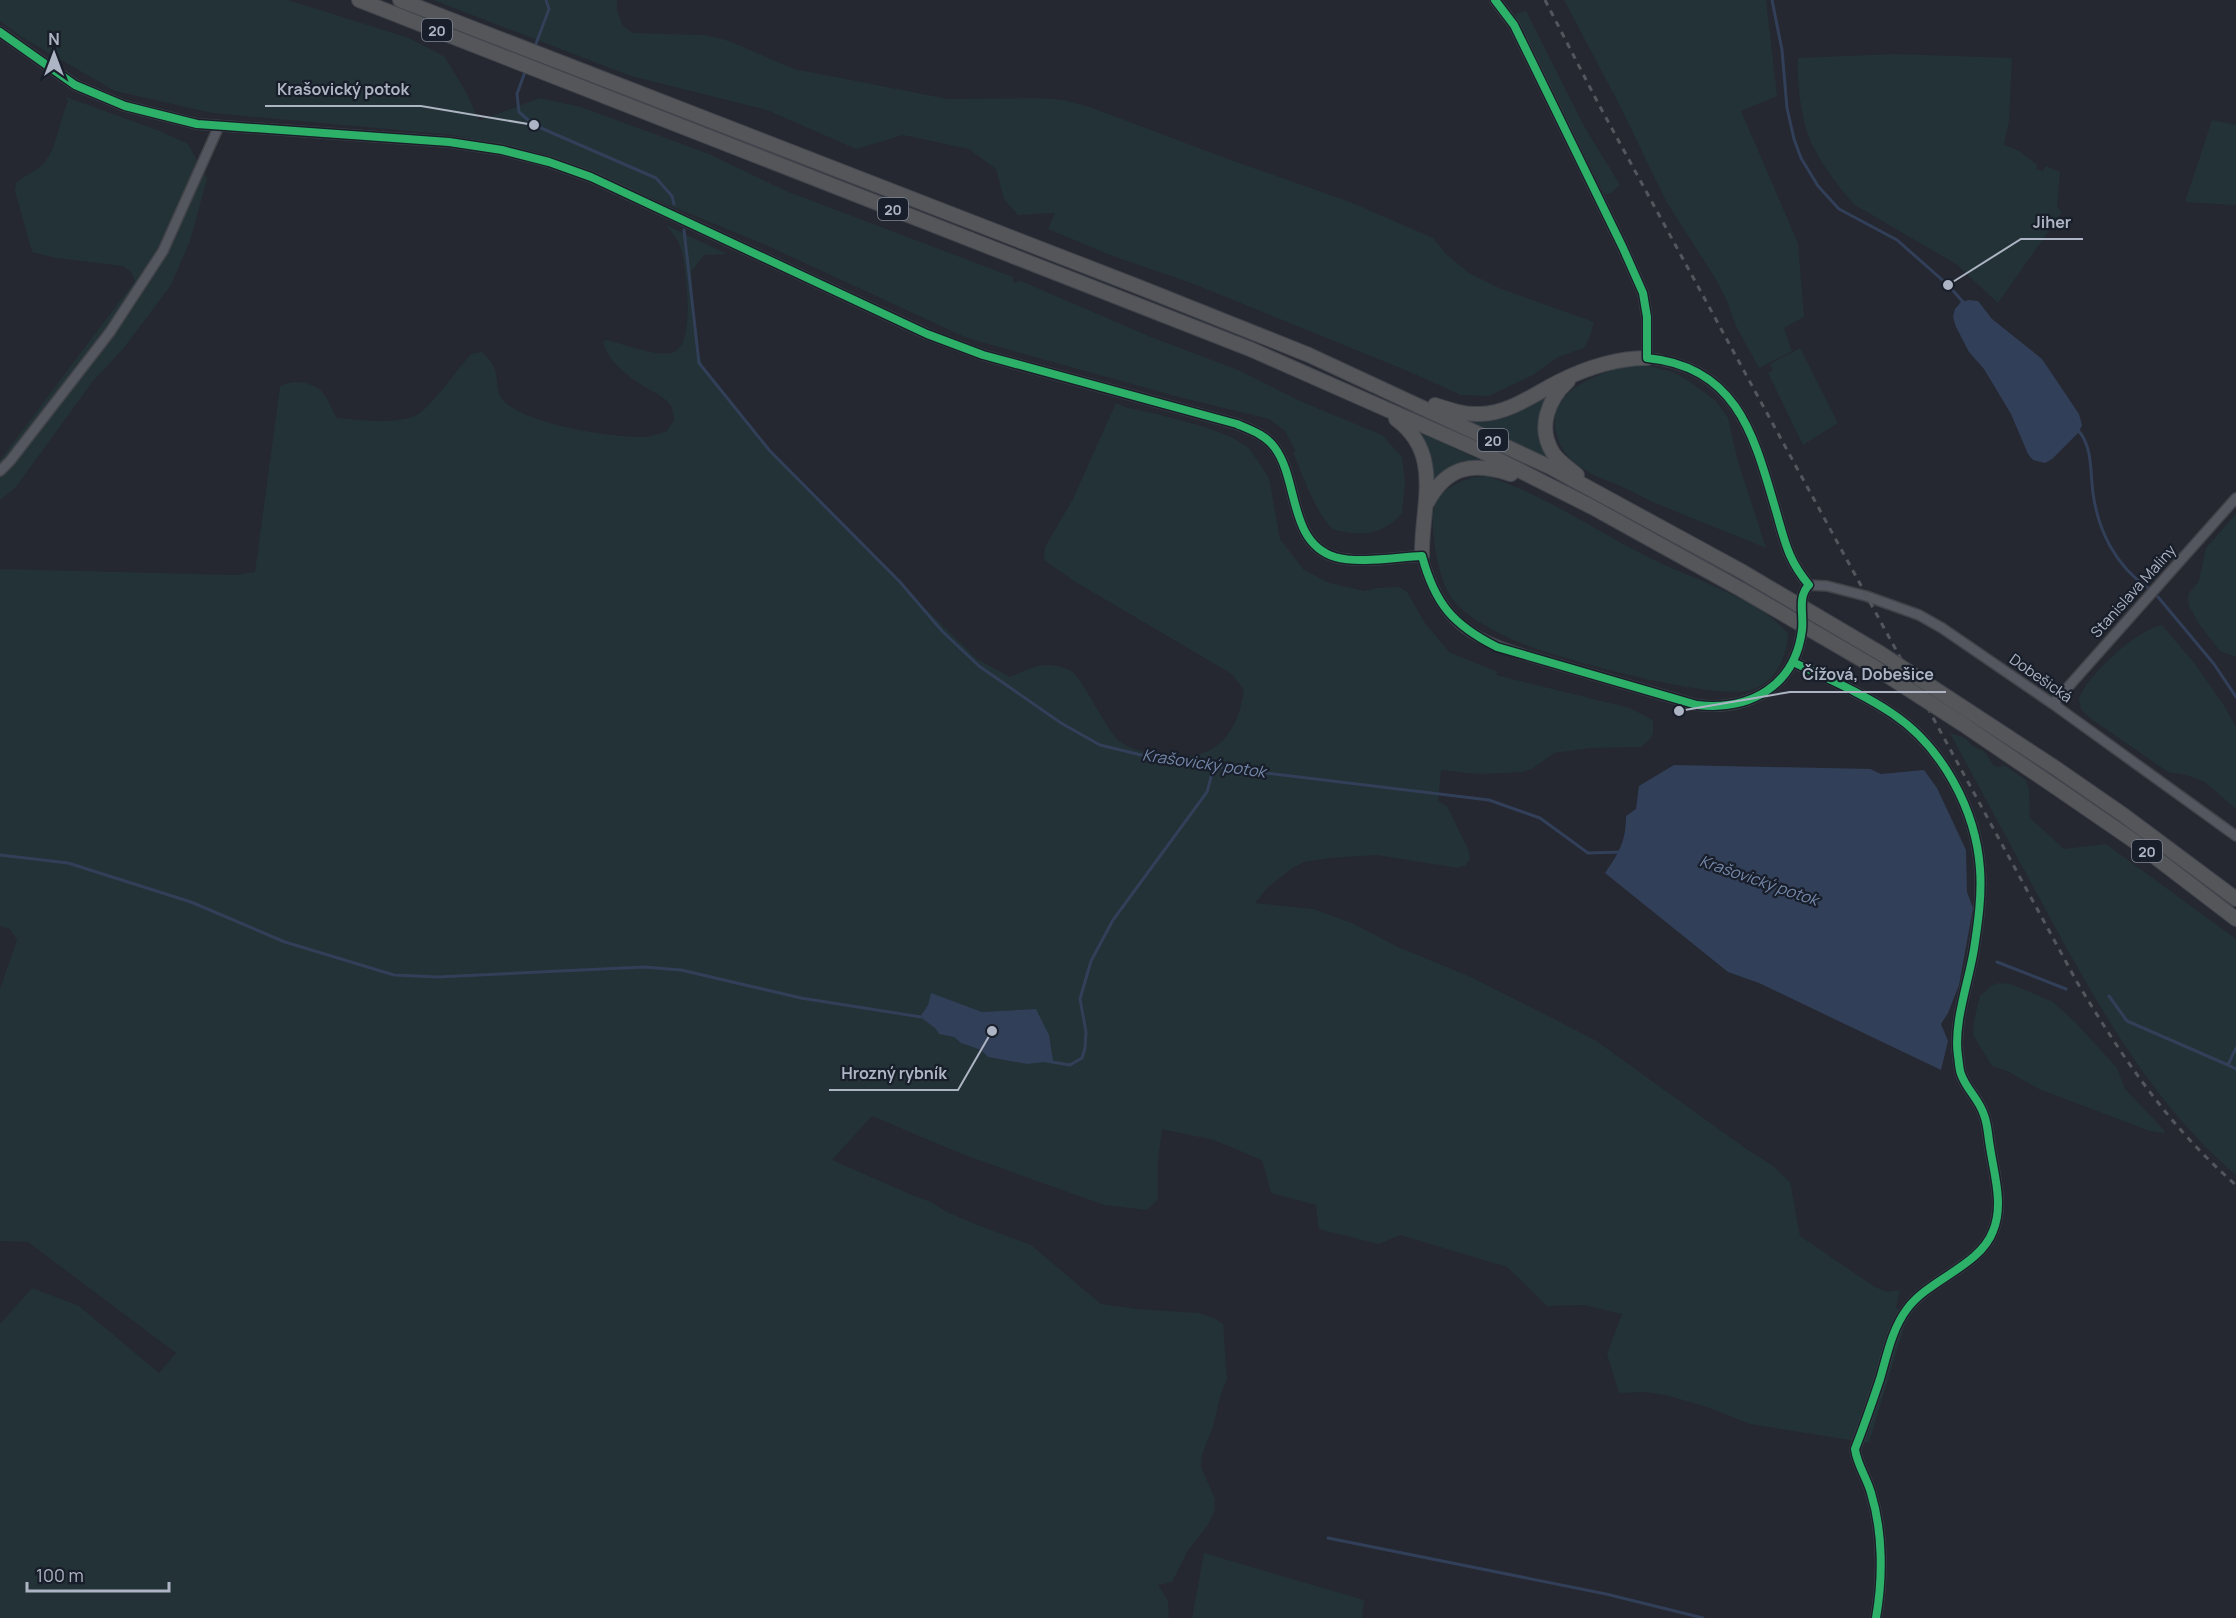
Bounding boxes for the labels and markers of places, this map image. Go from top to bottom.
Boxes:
callout: Krašovický potok [265,72,421,106]
callout: Jiher [2021,205,2083,239]
callout: Čížová, Dobešice [1790,658,1946,692]
callout: Hrozný rybník [829,1056,958,1090]

